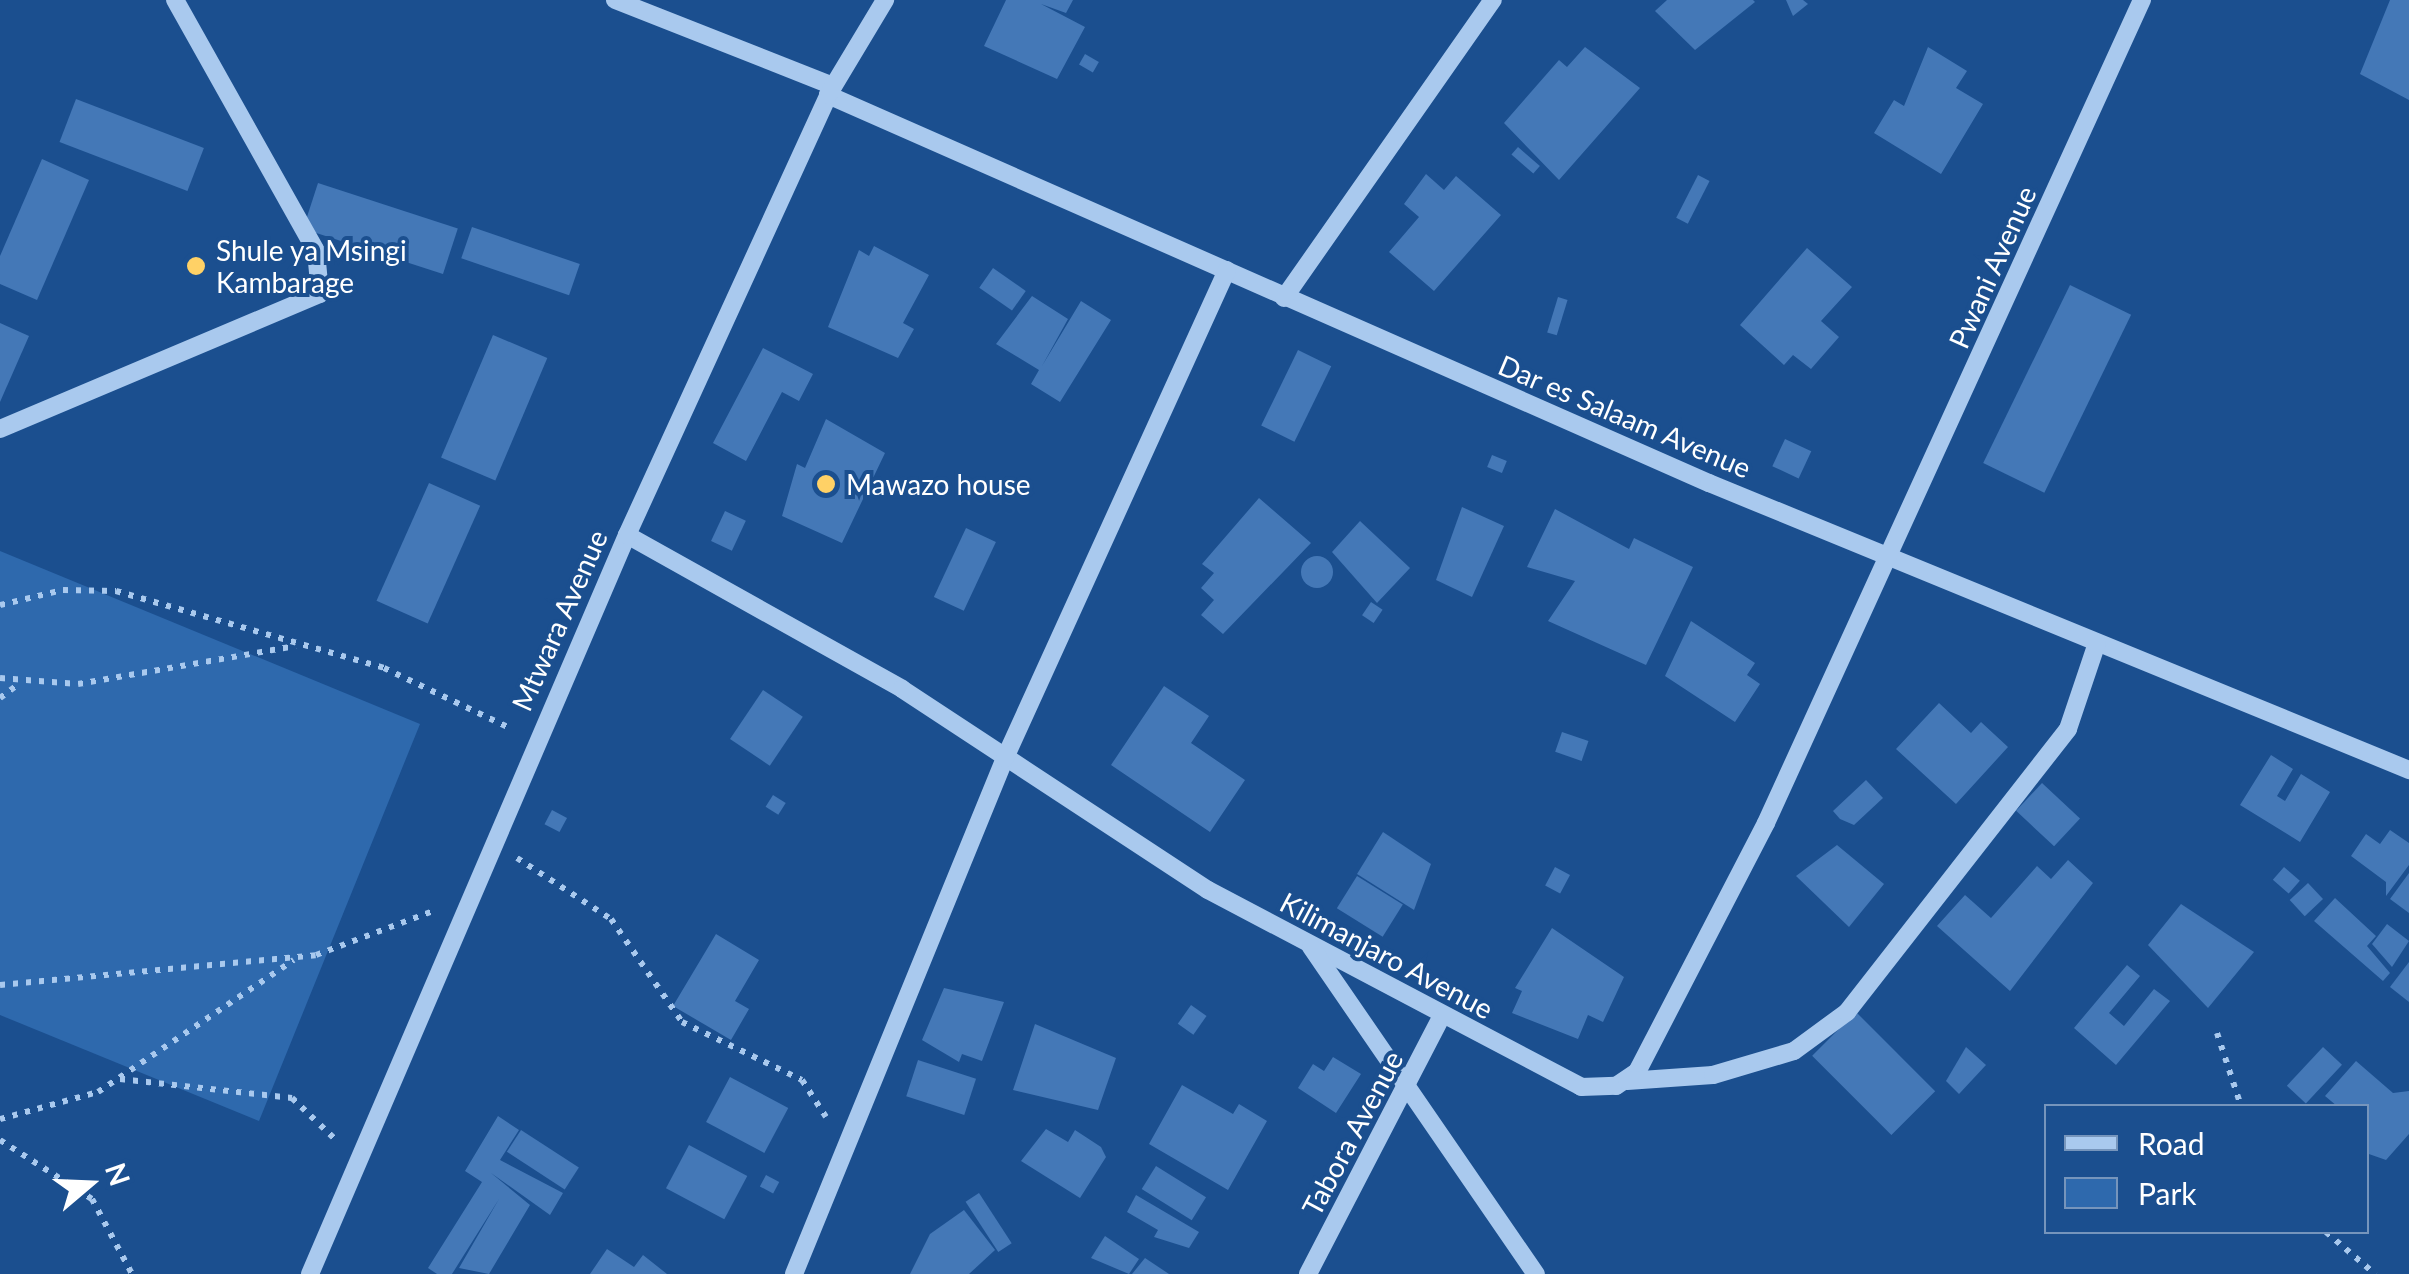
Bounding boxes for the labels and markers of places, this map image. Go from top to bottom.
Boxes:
place label: Shule ya Msingi Kambarage [216,233,407,299]
marker: Shule ya Msingi Kambarage [185,255,207,277]
place label: Mawazo house [846,467,1031,501]
marker: Mawazo house [815,473,837,495]

